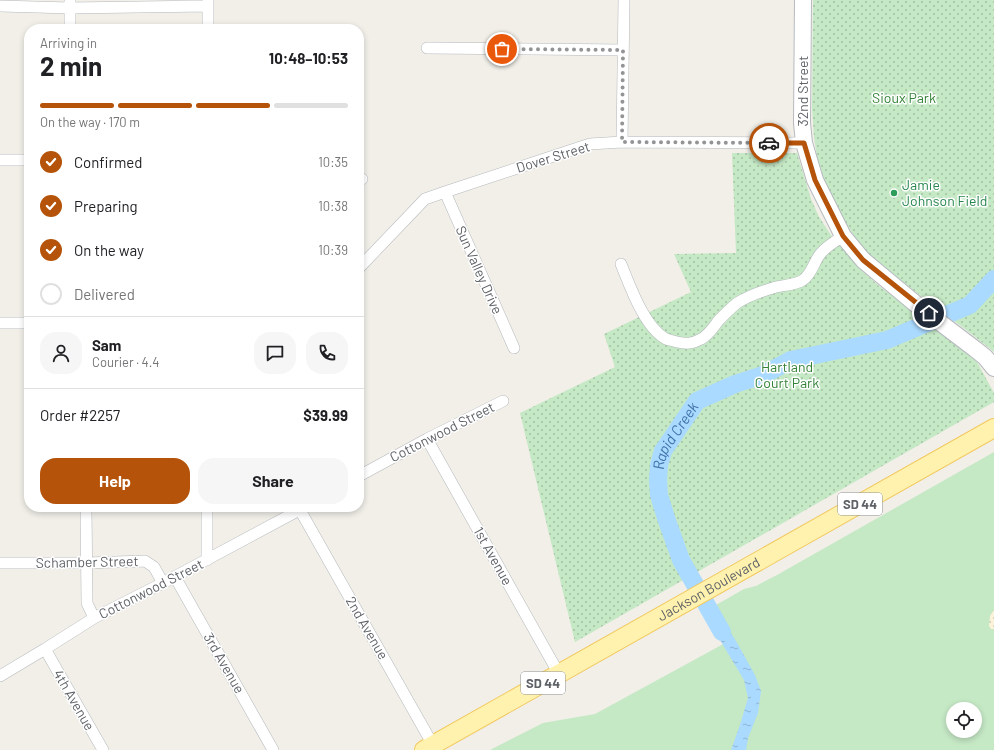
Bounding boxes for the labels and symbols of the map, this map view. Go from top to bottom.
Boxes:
pin [485,32,519,66]
street label: 32nd Street [794,56,811,126]
park label: Sioux Park [872,89,936,106]
courier [749,123,789,163]
street label: Dover Street [514,137,592,176]
place label: Jamie Johnson Field [902,176,987,209]
marker: Jamie Johnson Field [889,188,899,198]
street label: Sun Valley Drive [452,223,507,317]
pin [912,296,946,330]
park label: Hartland Court Park [755,358,819,391]
street label: Cottonwood Street [387,398,497,465]
water label: Rapid Creek [649,398,702,470]
road number: SD 44 [838,493,882,515]
street label: 1st Avenue [470,524,516,588]
street label: Schamber Street [35,552,139,571]
street label: Jackson Boulevard [654,553,763,624]
street label: Cottonwood Street [96,555,206,622]
street label: 2nd Avenue [343,593,392,662]
street label: 3rd Avenue [200,629,249,696]
street label: 4th Avenue [50,666,99,733]
road number: SD 44 [521,672,565,694]

